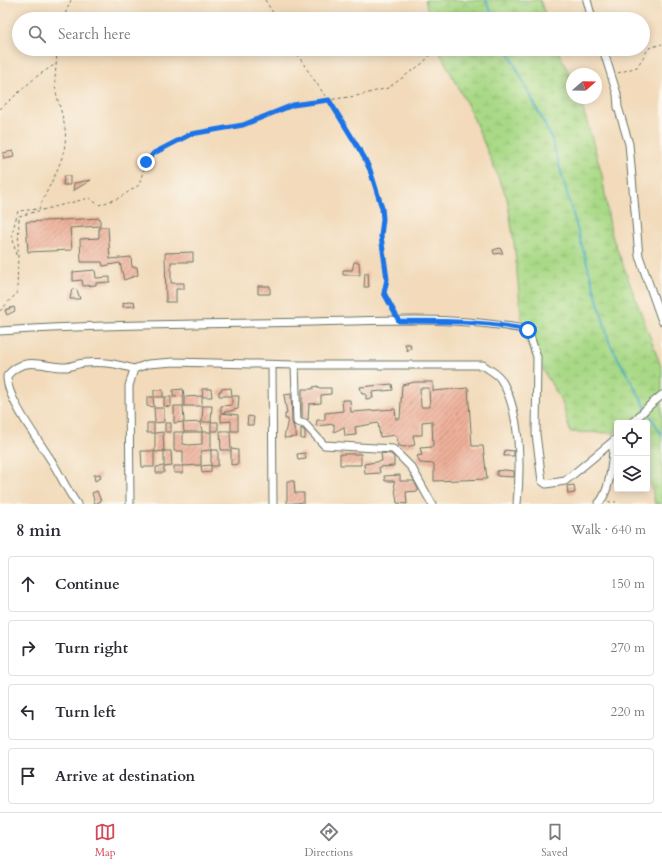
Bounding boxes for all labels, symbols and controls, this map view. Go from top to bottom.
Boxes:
search box [12,12,650,56]
icon: search [26,23,48,45]
text: Search here [58,24,131,44]
north arrow [566,68,602,104]
route end [137,153,155,171]
route start [519,321,537,339]
map controls [614,420,650,492]
button: locate [614,420,650,456]
button: layers [614,456,650,492]
text: 8 min [16,519,61,542]
text: Walk · 640 m [571,521,646,539]
icon: ahead [17,573,39,595]
text: Continue [55,574,120,594]
text: 150 m [611,575,645,593]
icon: right [17,637,39,659]
text: Turn right [55,638,128,658]
text: 270 m [611,639,645,657]
icon: left [17,701,39,723]
text: Turn left [55,702,116,722]
text: 220 m [611,703,645,721]
icon: arrive [17,765,39,787]
text: Arrive at destination [55,766,195,786]
tab: Map [94,821,116,860]
tab: Directions [304,821,353,860]
tab: Saved [541,821,568,860]

